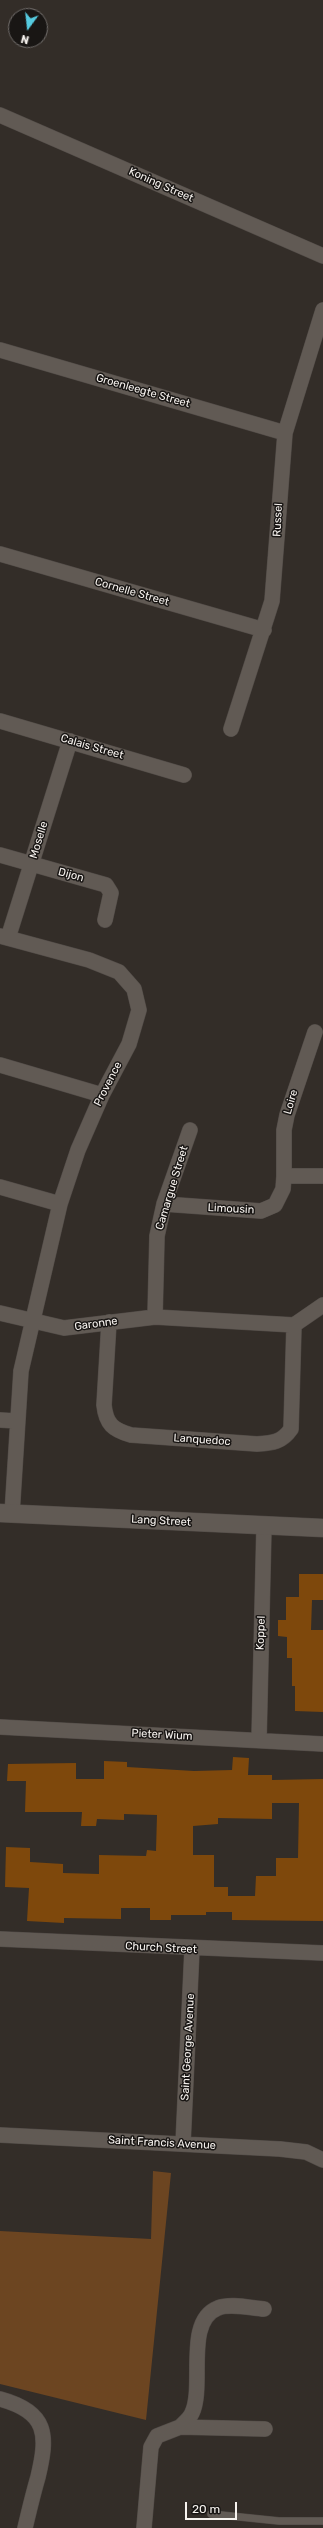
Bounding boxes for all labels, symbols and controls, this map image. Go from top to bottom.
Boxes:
north arrow [8,8,48,48]
text: N [20,32,31,46]
street label: Koning Street [126,165,196,205]
street label: Groenleegte Street [94,371,192,411]
street label: Russel [271,503,285,537]
street label: Cornelle Street [93,575,171,609]
street label: Calais Street [59,732,125,762]
street label: Moselle [27,820,51,860]
street label: Dijon [57,865,85,885]
street label: Provence [91,1060,125,1108]
street label: Loire [281,1088,301,1116]
street label: Camargue Street [153,1144,191,1232]
street label: Limousin [207,1201,255,1217]
street label: Garonne [74,1314,118,1334]
street label: Lanquedoc [173,1431,231,1449]
street label: Lang Street [131,1513,191,1529]
street label: Koppel [254,1616,268,1650]
street label: Pieter Wium [131,1727,193,1743]
street label: Church Street [125,1940,197,1956]
street label: Saint George Avenue [179,1993,197,2101]
street label: Saint Francis Avenue [108,2134,216,2152]
scale bar [187,2494,239,2520]
text: 20 m [192,2502,220,2516]

